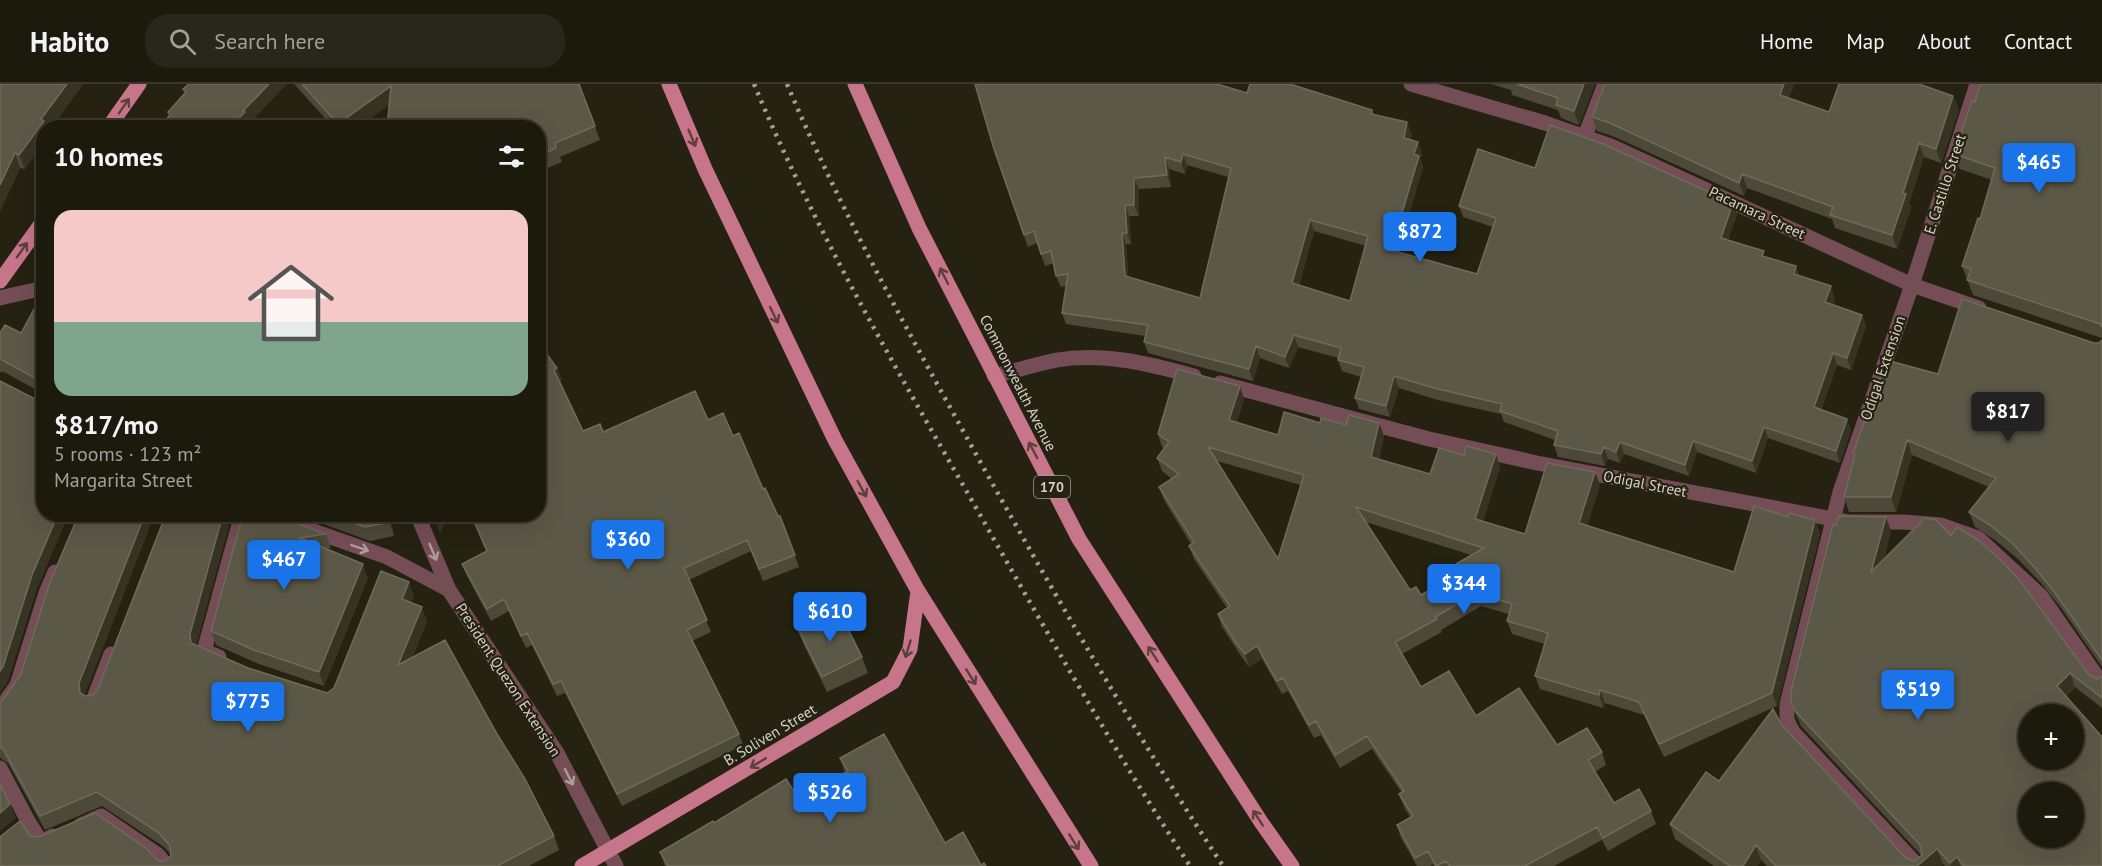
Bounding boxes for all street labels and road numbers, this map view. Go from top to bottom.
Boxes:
street label: E. Castillo Street [1919,131,1970,236]
street label: Pacamara Street [1706,182,1808,243]
street label: Commonwealth Avenue [976,311,1061,454]
street label: Odigal Extension [1856,313,1909,423]
street label: Odigal Street [1602,466,1688,501]
road number: 170 [1034,476,1070,498]
street label: President Quezon Extension [452,599,565,760]
street label: B. Soliven Street [720,700,819,770]

